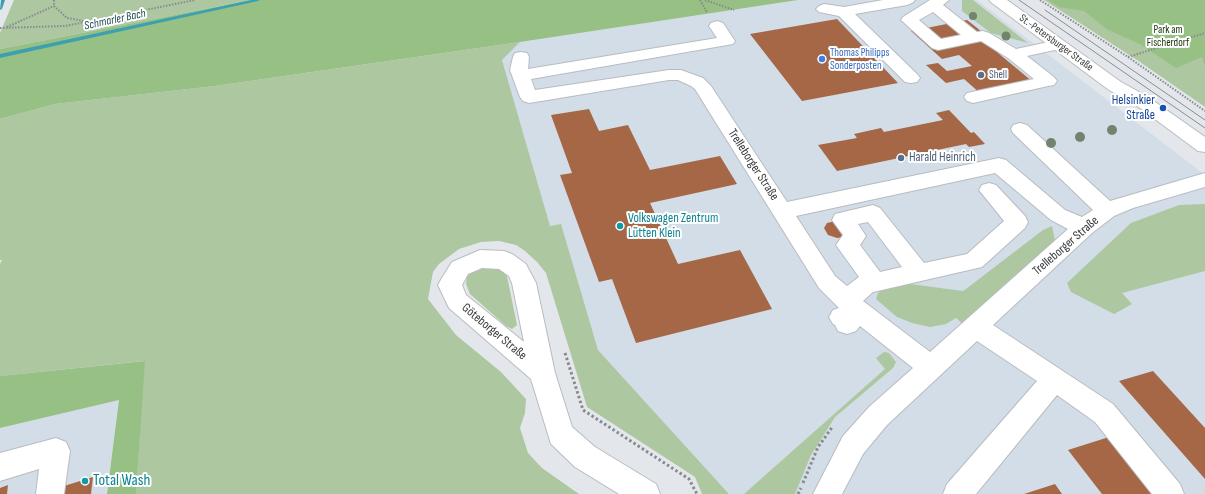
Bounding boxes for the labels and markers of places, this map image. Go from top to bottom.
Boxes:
place label: Thomas Philipps Sonderposten [830,46,889,72]
marker: Thomas Philipps Sonderposten [817,54,827,64]
place label: Shell [989,68,1007,82]
marker: Shell [976,70,986,80]
place label: Helsinkier Straße [1112,93,1155,124]
marker: Helsinkier Straße [1158,103,1168,113]
place label: Harald Heinrich [909,150,976,166]
marker: Harald Heinrich [896,153,906,163]
place label: Volkswagen Zentrum Lütten Klein [628,211,718,242]
marker: Volkswagen Zentrum Lütten Klein [615,221,625,231]
place label: Total Wash [93,471,150,491]
marker: Total Wash [80,476,90,486]

